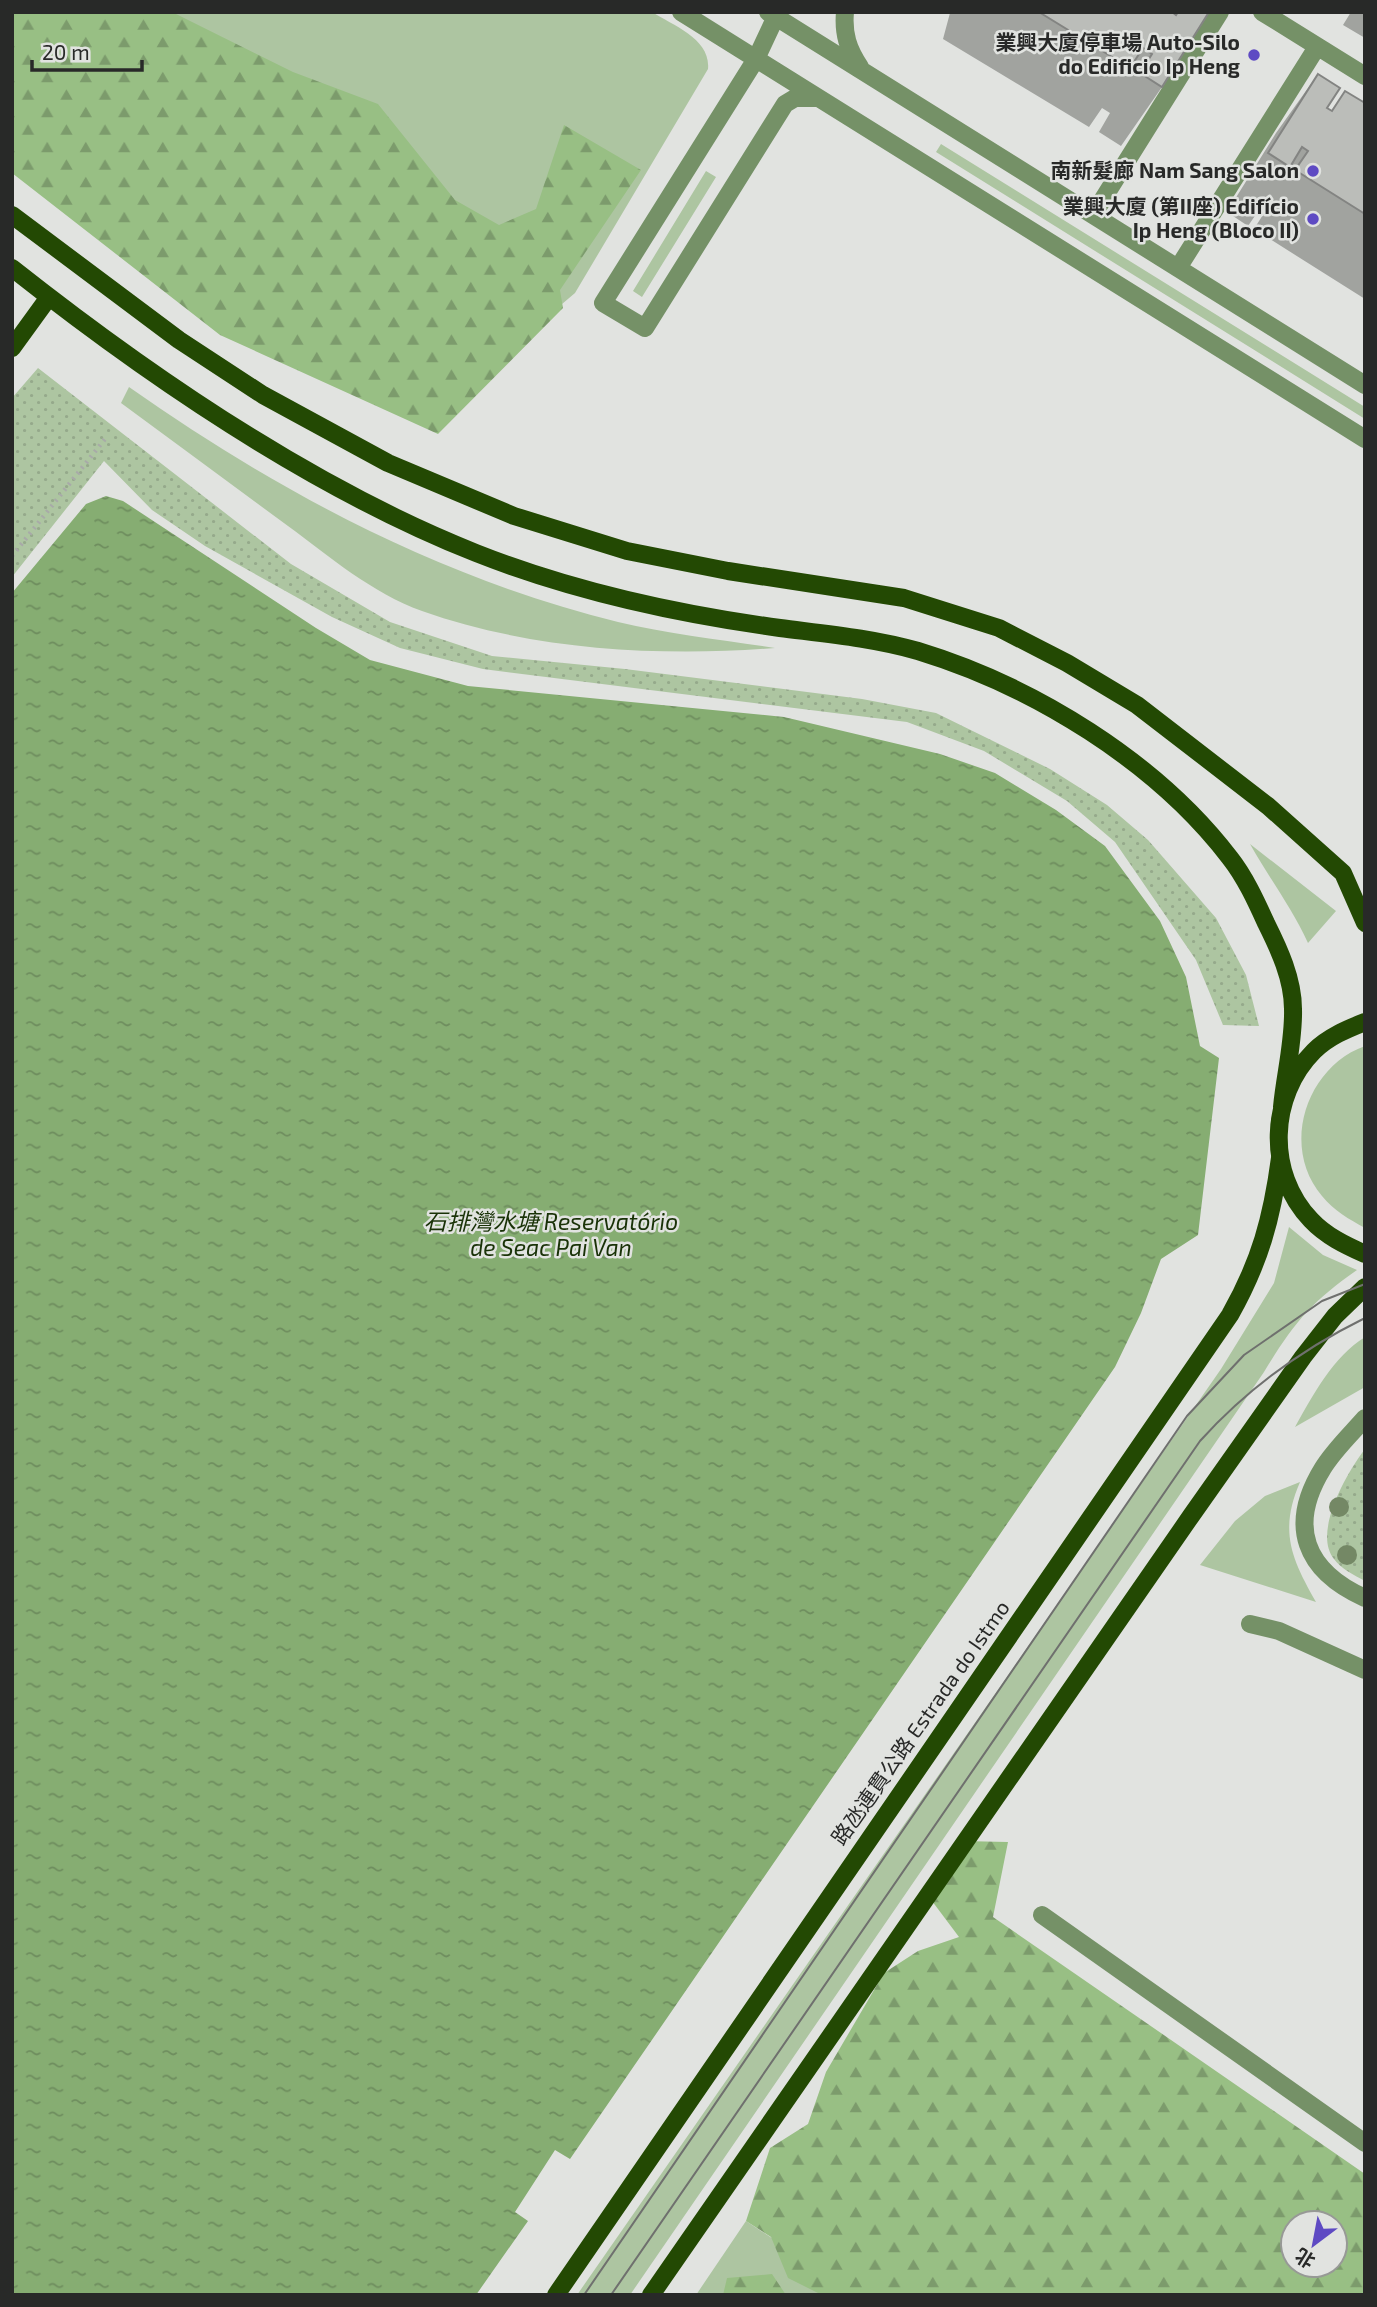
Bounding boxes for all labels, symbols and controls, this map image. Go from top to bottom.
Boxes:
scale bar [32,28,142,72]
place label: 業興大廈停車場 Auto-Silo do Edificio Ip Heng [995,29,1240,78]
text: 20 m [42,39,90,64]
marker: 業興大廈停車場 Auto-Silo do Edificio Ip Heng [1246,47,1262,63]
place label: 南新髮廊 Nam Sang Salon [1050,157,1299,182]
marker: 南新髮廊 Nam Sang Salon [1305,163,1321,179]
place label: 業興大廈 (第II座) Edifício Ip Heng (Bloco II) [1063,193,1299,242]
marker: 業興大廈 (第II座) Edifício Ip Heng (Bloco II) [1305,211,1321,227]
water label: 石排灣水塘 Reservatório de Seac Pai Van [424,1207,678,1261]
street label: 路氹連貫公路 Estrada do Istmo [826,1595,1014,1849]
north arrow [1279,2209,1349,2279]
text: 北 [1291,2244,1319,2274]

